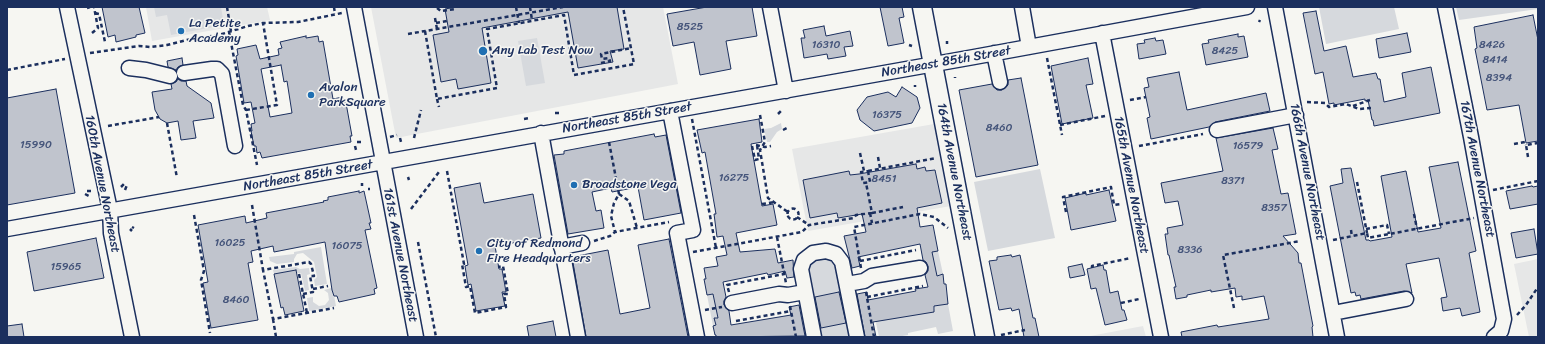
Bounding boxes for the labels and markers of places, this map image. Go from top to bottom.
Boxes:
place label: La Petite Academy [189,16,241,47]
marker: La Petite Academy [176,26,186,36]
place label: Any Lab Test Now [492,43,593,59]
marker: Any Lab Test Now [477,45,489,57]
place label: Avalon ParkSquare [319,80,386,111]
marker: Avalon ParkSquare [306,90,316,100]
place label: Broadstone Vega [582,177,676,193]
marker: Broadstone Vega [569,180,579,190]
place label: City of Redmond Fire Headquarters [487,236,591,267]
marker: City of Redmond Fire Headquarters [474,246,484,256]

